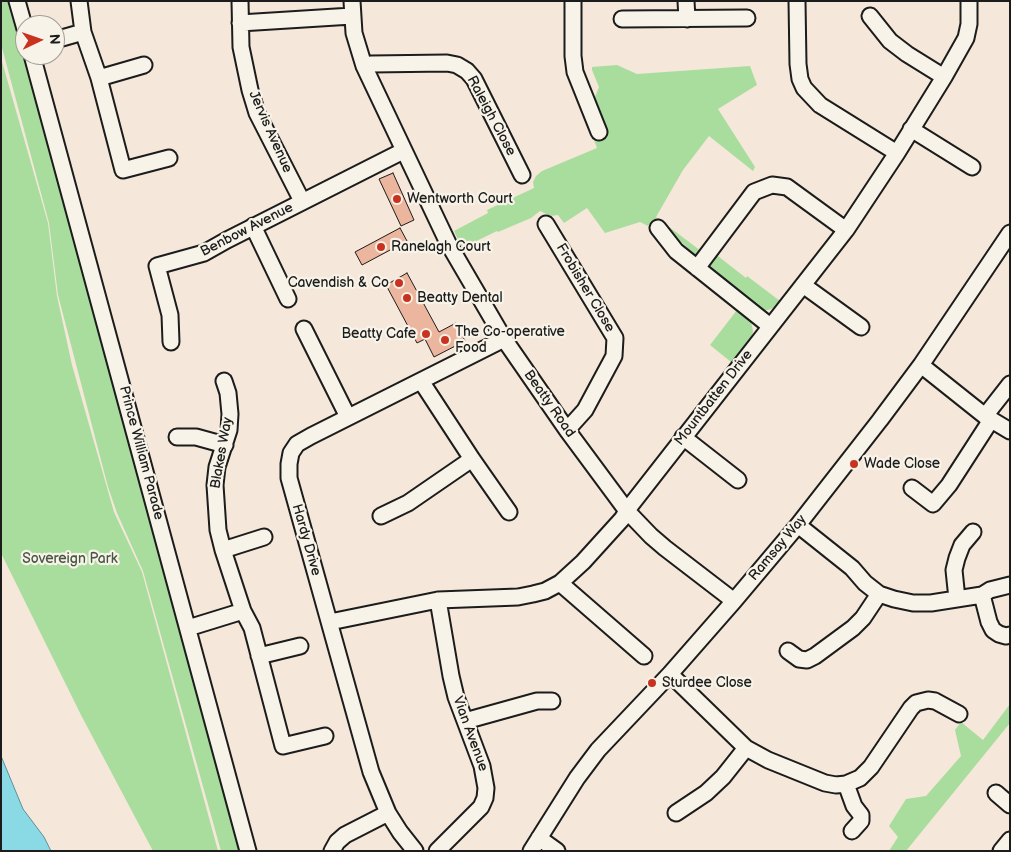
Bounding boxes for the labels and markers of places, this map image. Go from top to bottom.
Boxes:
place label: Wentworth Court [407,191,513,207]
marker: Wentworth Court [391,193,403,205]
place label: Ranelagh Court [391,239,491,255]
marker: Ranelagh Court [375,241,387,253]
place label: Cavendish & Co [288,275,389,291]
marker: Cavendish & Co [393,277,405,289]
place label: Beatty Dental [417,290,503,306]
marker: Beatty Dental [401,292,413,304]
place label: The Co-operative Food [455,324,565,357]
place label: Beatty Cafe [342,326,416,342]
marker: Beatty Cafe [420,328,432,340]
marker: The Co-operative Food [439,334,451,346]
place label: Wade Close [864,456,940,472]
marker: Wade Close [848,458,860,470]
place label: Sturdee Close [662,675,752,691]
marker: Sturdee Close [646,677,658,689]

